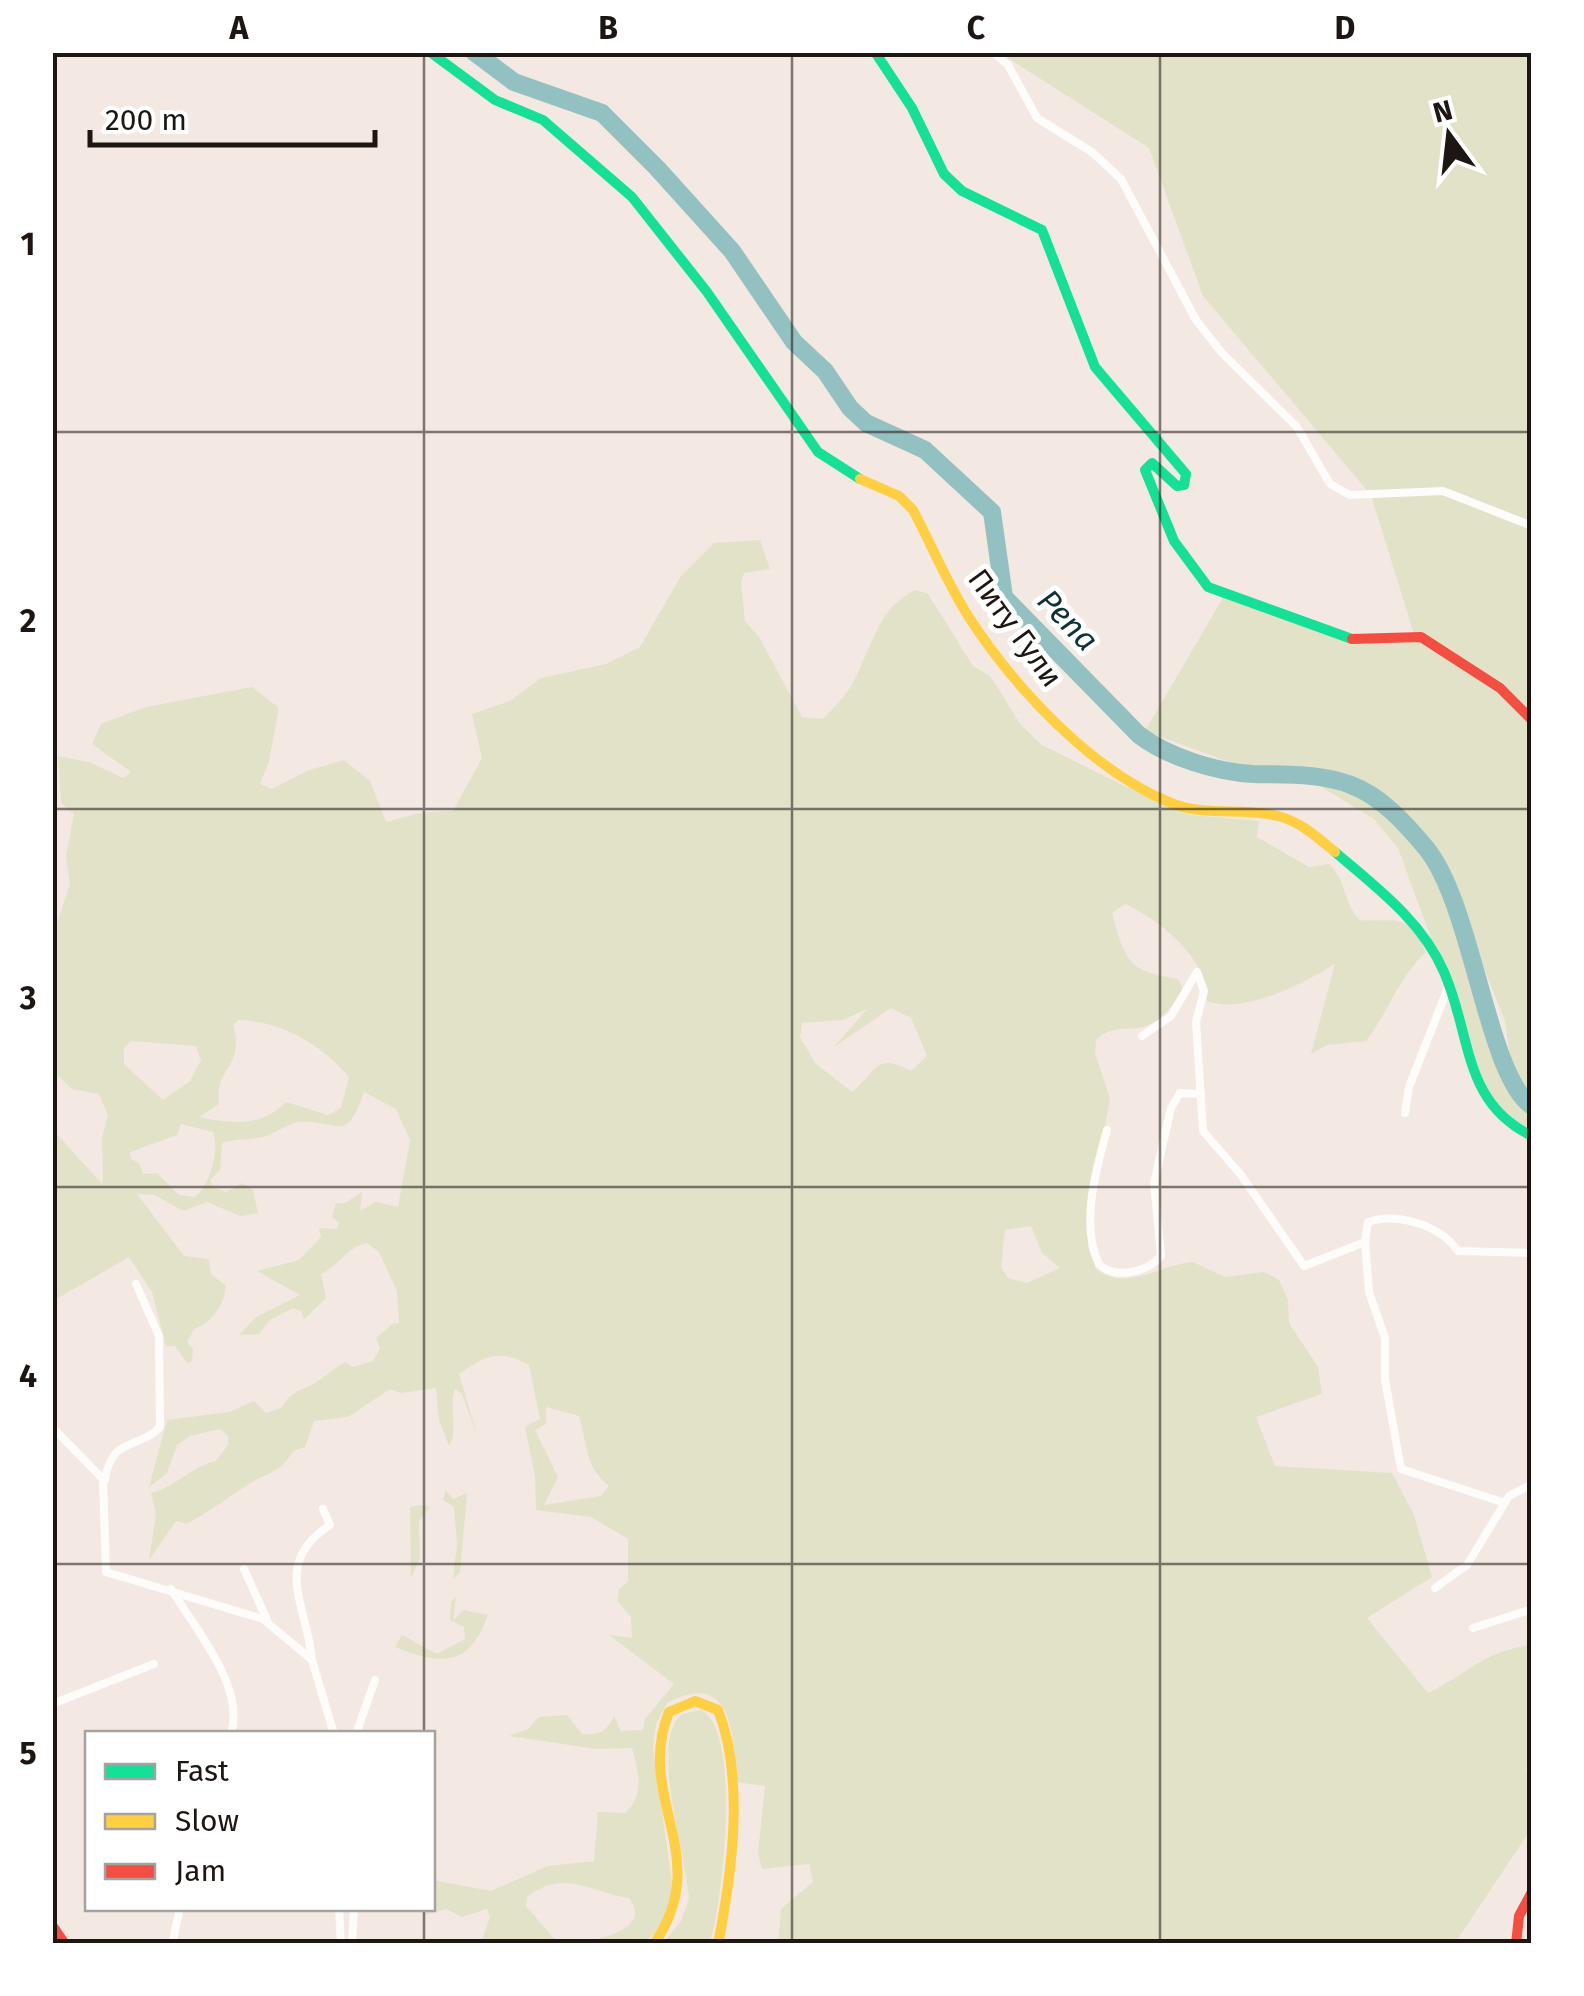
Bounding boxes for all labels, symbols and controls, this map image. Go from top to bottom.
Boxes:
text: A [229,9,250,47]
text: B [598,9,618,47]
text: C [967,9,986,47]
text: D [1335,9,1355,47]
scale bar [90,85,375,147]
north arrow [1399,85,1499,185]
text: N [1429,93,1456,130]
text: 200 m [105,102,187,138]
text: 1 [21,225,35,263]
street label: Питу Гули [960,562,1070,694]
water label: Pena [1030,581,1106,659]
text: 2 [20,602,36,640]
text: 3 [19,979,36,1017]
text: 4 [19,1357,37,1395]
legend [85,1731,435,1911]
text: 5 [19,1734,37,1772]
text: Fast [175,1753,229,1789]
text: Slow [175,1803,239,1839]
text: Jam [175,1853,226,1889]

